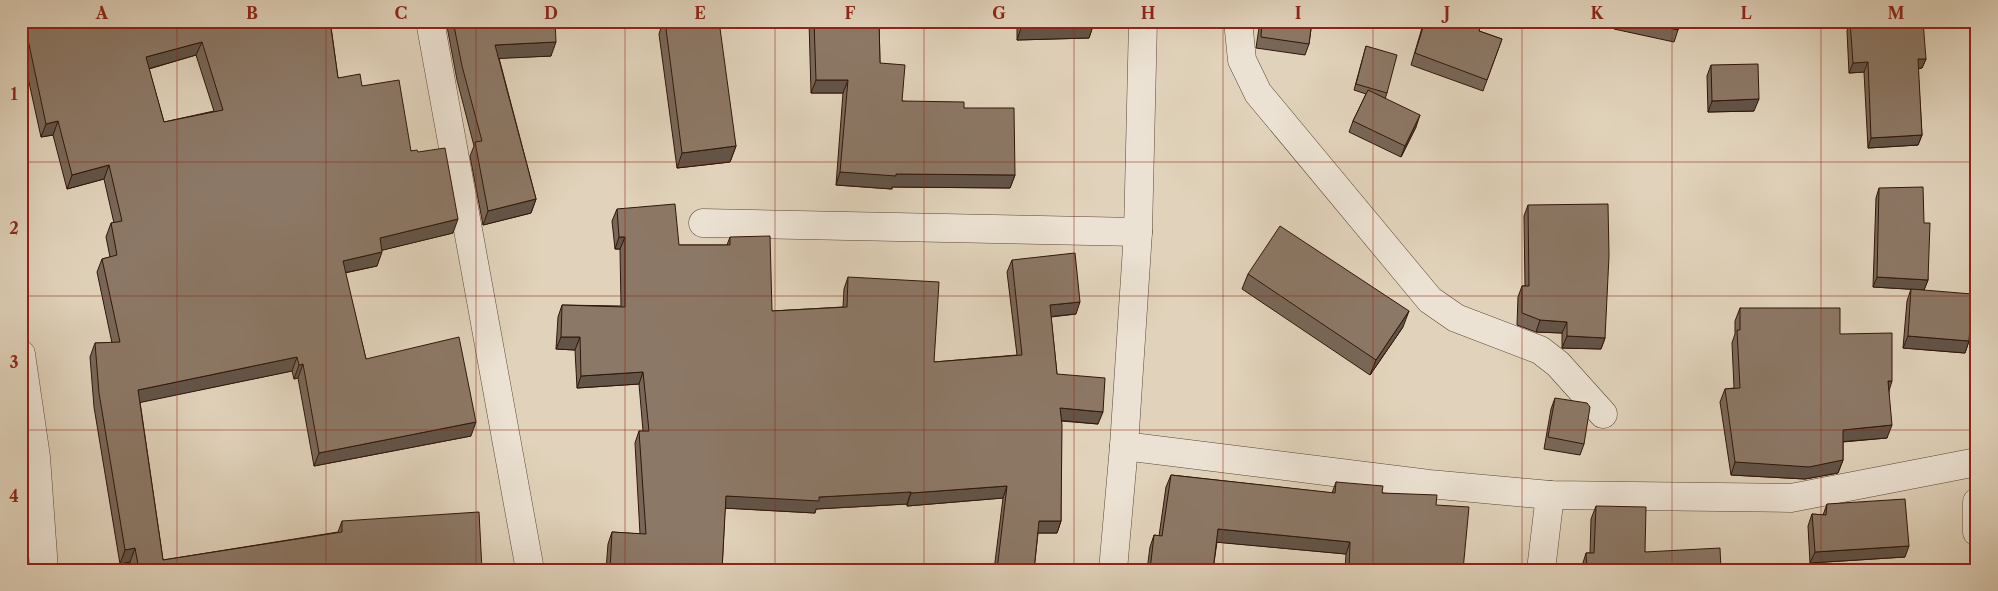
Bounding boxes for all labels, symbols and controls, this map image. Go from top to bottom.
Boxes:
text: A [95,3,109,23]
text: B [246,3,258,23]
text: C [395,3,407,23]
text: D [544,3,558,23]
text: E [694,3,706,23]
text: F [845,3,856,23]
text: G [992,3,1006,23]
text: H [1141,3,1155,23]
text: I [1295,3,1302,23]
text: J [1441,3,1450,23]
text: K [1591,3,1605,23]
text: L [1740,3,1752,23]
text: M [1888,3,1905,23]
text: 1 [10,84,18,104]
text: 2 [9,218,19,238]
text: 3 [9,352,19,372]
text: 4 [9,486,19,506]

